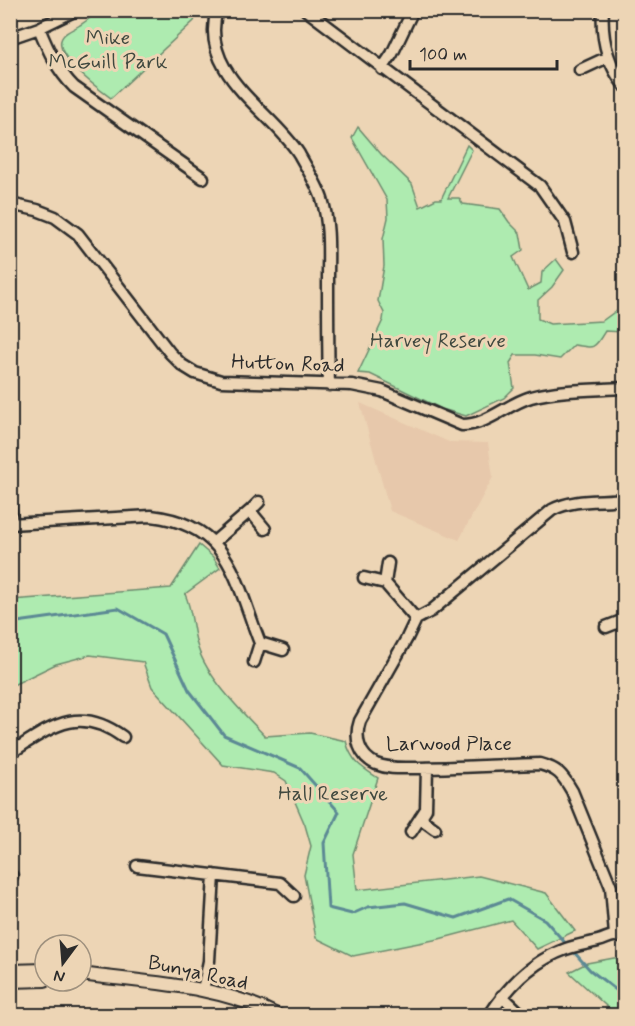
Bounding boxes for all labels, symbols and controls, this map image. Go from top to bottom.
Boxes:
park label: Mike McGuill Park [49,24,168,76]
scale bar [410,33,557,71]
text: 100 m [419,43,467,67]
park label: Harvey Reserve [370,327,506,355]
street label: Hutton Road [231,348,345,380]
street label: Larwood Place [386,730,512,758]
park label: Hall Reserve [278,780,388,808]
north arrow [33,933,93,993]
street label: Bunya Road [145,949,251,997]
text: N [51,964,67,988]

